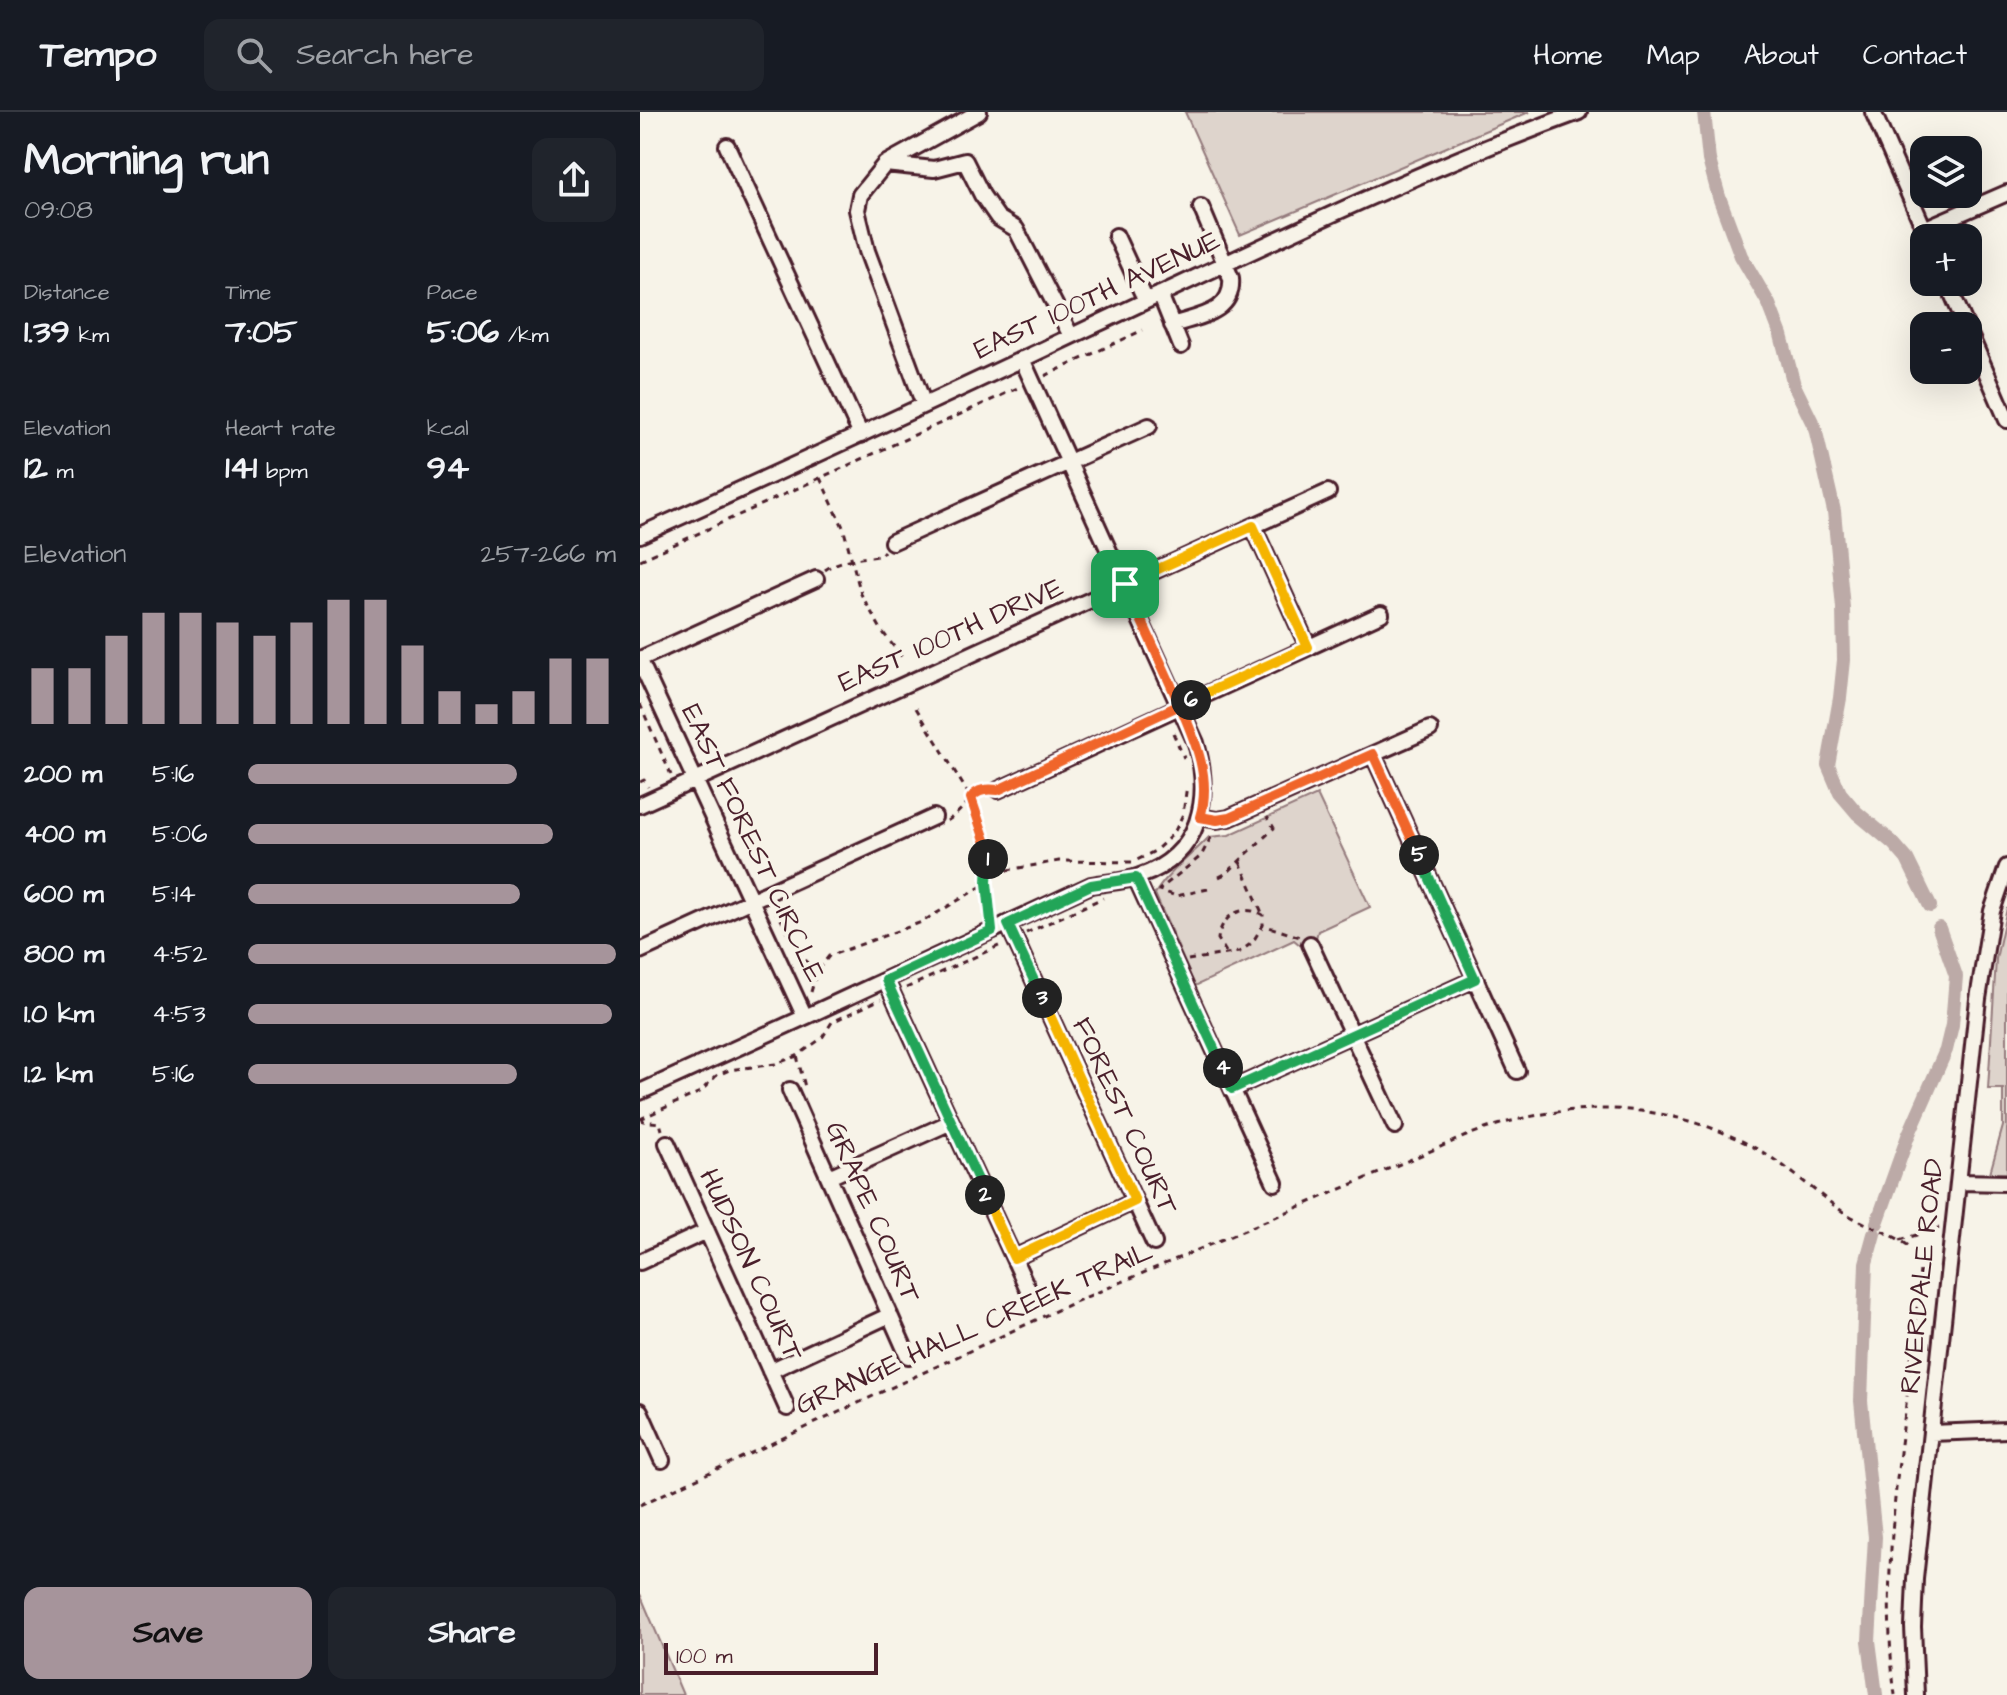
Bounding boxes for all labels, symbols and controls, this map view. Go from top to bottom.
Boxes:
search box [204,19,764,91]
text: Tempo [40,29,156,81]
icon: search [232,33,276,77]
text: Search here [296,34,473,76]
text: Home [1533,36,1603,75]
text: Map [1647,36,1700,75]
text: About [1744,36,1819,75]
text: Contact [1863,36,1967,75]
text: Morning run [24,131,269,192]
map controls [1910,136,1982,384]
button: layers [1910,136,1982,208]
button: share [532,138,616,222]
text: 09:08 [24,192,93,228]
street label: EAST 100TH AVENUE [967,221,1227,369]
button: + [1910,224,1982,296]
text: Distance [24,277,110,308]
text: Time [225,277,271,308]
text: Pace [427,277,478,308]
text: 1.39 [24,308,70,356]
text: 7:05 [225,308,297,356]
text: 5:06 [427,308,499,356]
button: − [1910,312,1982,384]
text: km [70,320,109,351]
text: /km [499,320,549,351]
text: Elevation [24,413,111,444]
text: Heart rate [225,413,336,444]
text: kcal [427,413,469,444]
text: 12 [24,444,48,492]
text: 141 [225,444,257,492]
text: 94 [427,444,469,492]
text: m [48,456,74,487]
text: bpm [257,456,308,487]
text: Elevation [24,536,126,572]
text: 257–266 m [481,536,616,572]
pin [1091,550,1159,618]
icon: arrive [1103,562,1147,606]
street label: EAST 100TH DRIVE [832,568,1070,702]
pin: 6 [1171,680,1211,720]
text: 6 [1184,684,1198,715]
street label: EAST FOREST CIRCLE [671,698,835,989]
text: 200 m [24,756,102,792]
text: 5:16 [152,756,194,792]
text: 400 m [24,816,105,852]
text: 5:06 [152,816,207,852]
pin: 5 [1399,835,1439,875]
pin: 1 [968,839,1008,879]
text: 5 [1411,839,1427,870]
text: 1 [987,843,989,874]
text: 600 m [24,876,104,912]
text: 5:14 [152,876,196,912]
text: 800 m [24,936,104,972]
text: 4:52 [152,936,207,972]
pin: 3 [1022,978,1062,1018]
text: 3 [1036,982,1048,1013]
text: 1.0 km [24,996,94,1032]
text: 4:53 [152,996,206,1032]
street label: FOREST COURT [1062,1011,1188,1221]
pin: 4 [1203,1048,1243,1088]
text: 4 [1216,1052,1230,1083]
text: 1.2 km [24,1056,92,1092]
text: 5:16 [152,1056,194,1092]
street label: GRAPE COURT [816,1115,931,1309]
street label: RIVERDALE ROAD [1890,1156,1954,1396]
street label: HUDSON COURT [689,1162,813,1368]
pin: 2 [965,1175,1005,1215]
text: 2 [979,1179,991,1210]
street label: GRANGE HALL CREEK TRAIL [789,1231,1159,1425]
button: Save [24,1587,312,1679]
button: Share [328,1587,616,1679]
scale bar [664,1639,878,1675]
text: 100 m [676,1641,733,1672]

